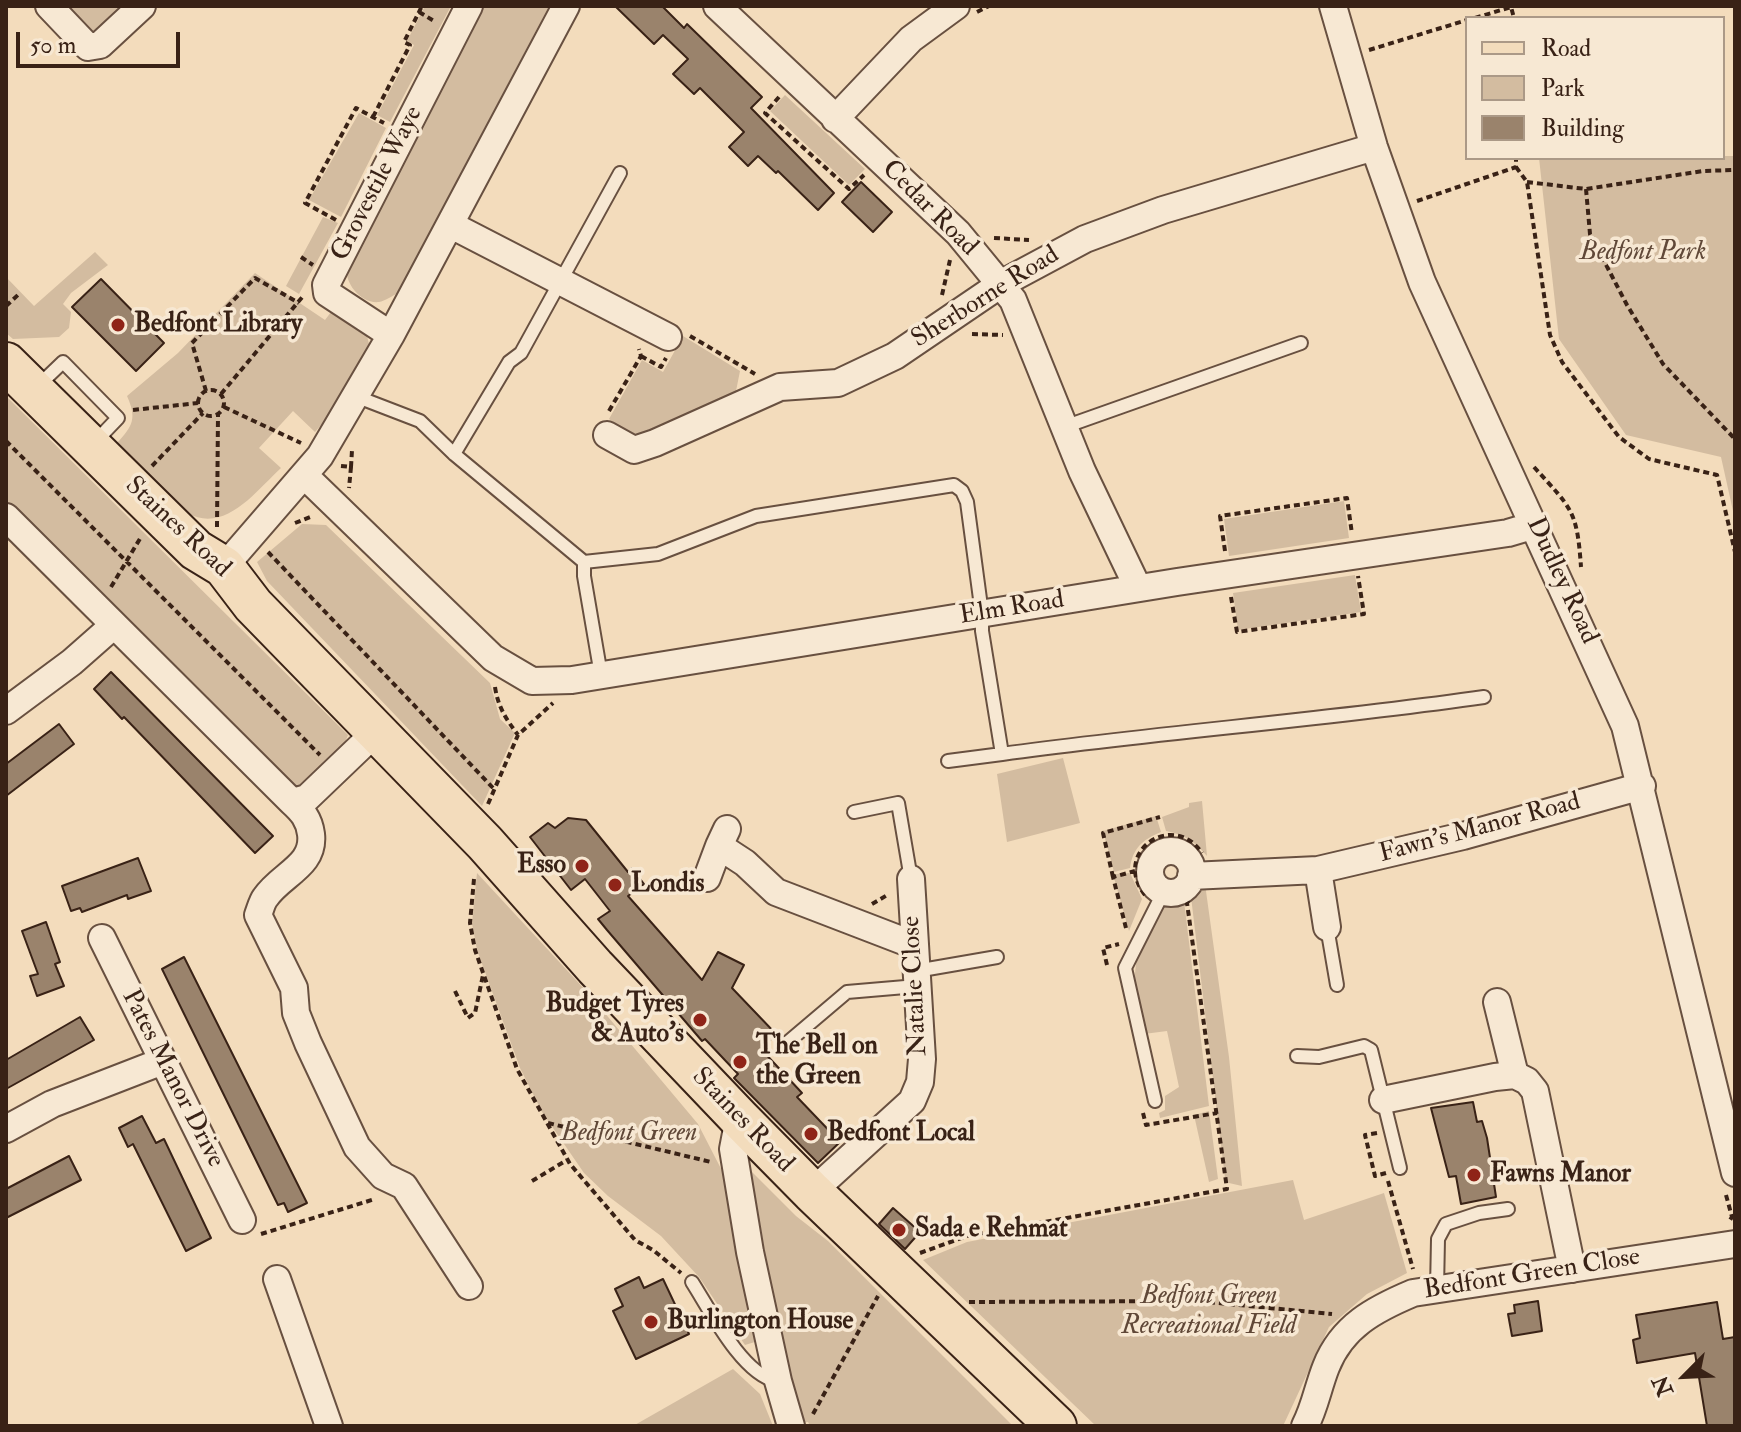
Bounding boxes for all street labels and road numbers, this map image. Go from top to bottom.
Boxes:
street label: Grovestile Waye [326,101,430,267]
street label: Cedar Road [875,155,983,263]
street label: Sherborne Road [907,240,1065,356]
street label: Staines Road [118,471,236,585]
street label: Dudley Road [1518,513,1604,649]
street label: Elm Road [958,585,1066,633]
street label: Fawn's Manor Road [1376,787,1584,871]
street label: Natalie Close [897,915,935,1057]
street label: Pates Manor Drive [114,985,230,1173]
street label: Staines Road [684,1062,800,1180]
street label: Bedfont Green Close [1422,1242,1642,1308]

